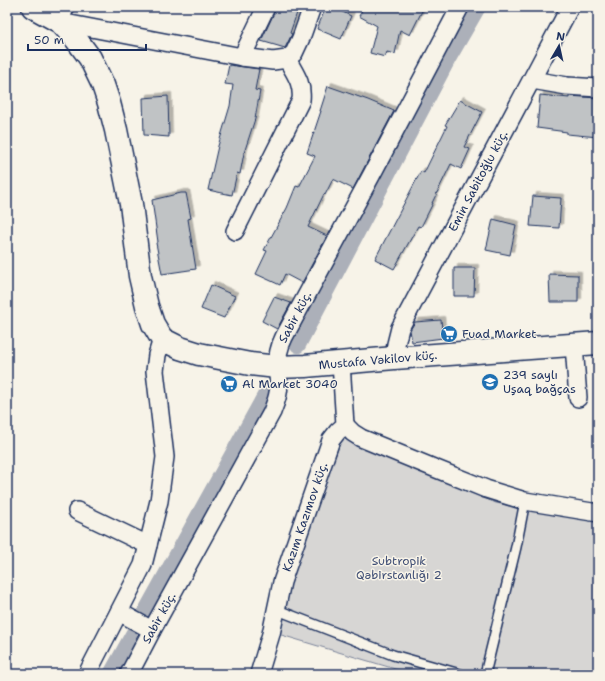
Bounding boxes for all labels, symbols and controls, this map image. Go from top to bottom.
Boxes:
scale bar [28,26,146,52]
north arrow [539,26,579,66]
text: N [555,29,566,45]
text: 50 m [34,32,64,48]
street label: Emin Sabitoğlu küç. [445,128,511,234]
street label: Sabir küç. [275,288,315,346]
supermarket icon: Fuad Market [439,324,459,344]
place label: Fuad Market [462,326,537,342]
street label: Mustafa Vəkilov küç. [318,347,438,373]
place label: 239 saylı Uşaq bağças [503,367,576,397]
school or university icon: 239 saylı Uşaq bağças [480,372,500,392]
supermarket icon: Al Market 3040 [219,374,239,394]
place label: Al Market 3040 [242,376,338,392]
street label: Kazım Kazımov küç. [279,460,331,574]
park label: Subtropik Qəbirstanlığı 2 [356,553,442,583]
street label: Sabir küç. [138,590,180,646]

